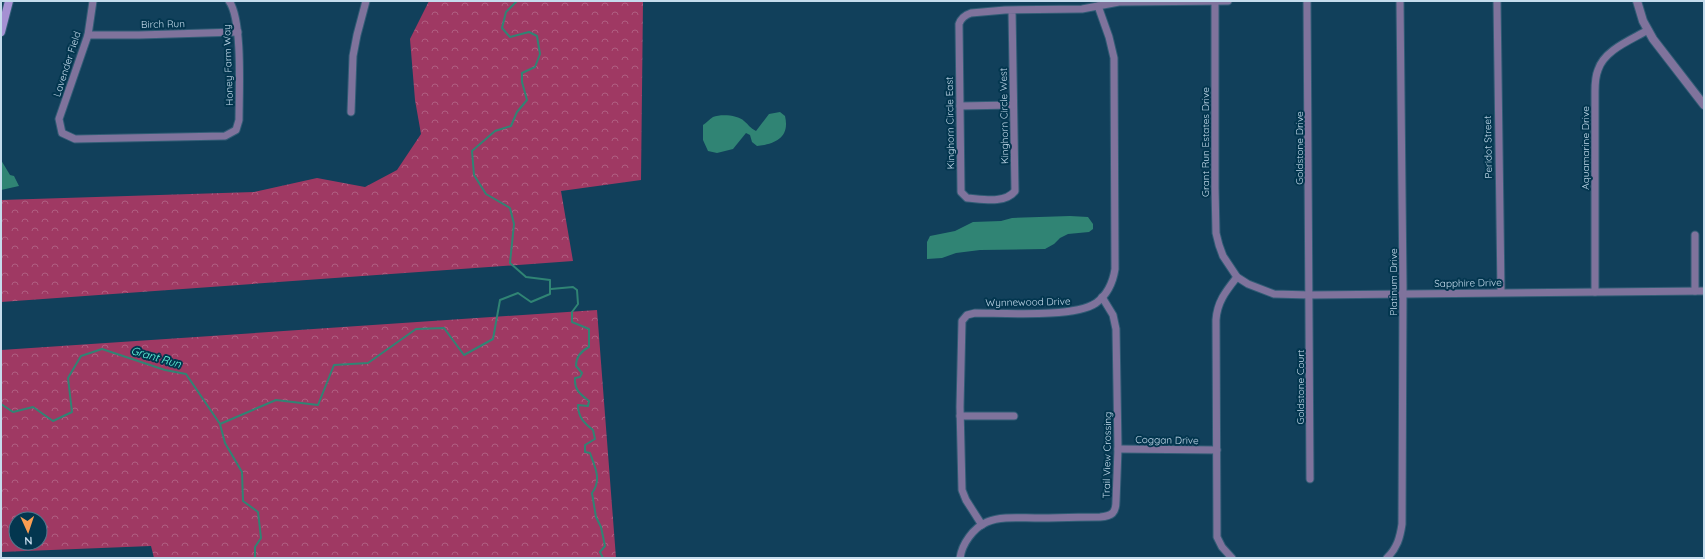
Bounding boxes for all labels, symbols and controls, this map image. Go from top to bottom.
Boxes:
street label: Birch Run [141,17,185,31]
street label: Honey Farm Way [220,24,236,106]
street label: Lavender Field [50,30,84,98]
street label: Kinghorn Circle West [997,67,1011,164]
street label: Kinghorn Circle East [943,76,957,170]
street label: Grant Run Estates Drive [1199,87,1212,197]
street label: Aquamarine Drive [1579,106,1592,190]
street label: Goldstone Drive [1293,111,1306,185]
street label: Peridot Street [1481,115,1495,179]
street label: Platinum Drive [1387,248,1400,316]
street label: Sapphire Drive [1434,276,1502,290]
street label: Wynnewood Drive [985,295,1071,309]
water label: Grant Run [129,343,183,371]
street label: Goldstone Court [1294,349,1307,424]
street label: Trail View Crossing [1100,411,1114,499]
street label: Coggan Drive [1135,433,1199,447]
north arrow [8,511,48,551]
text: N [24,534,33,548]

